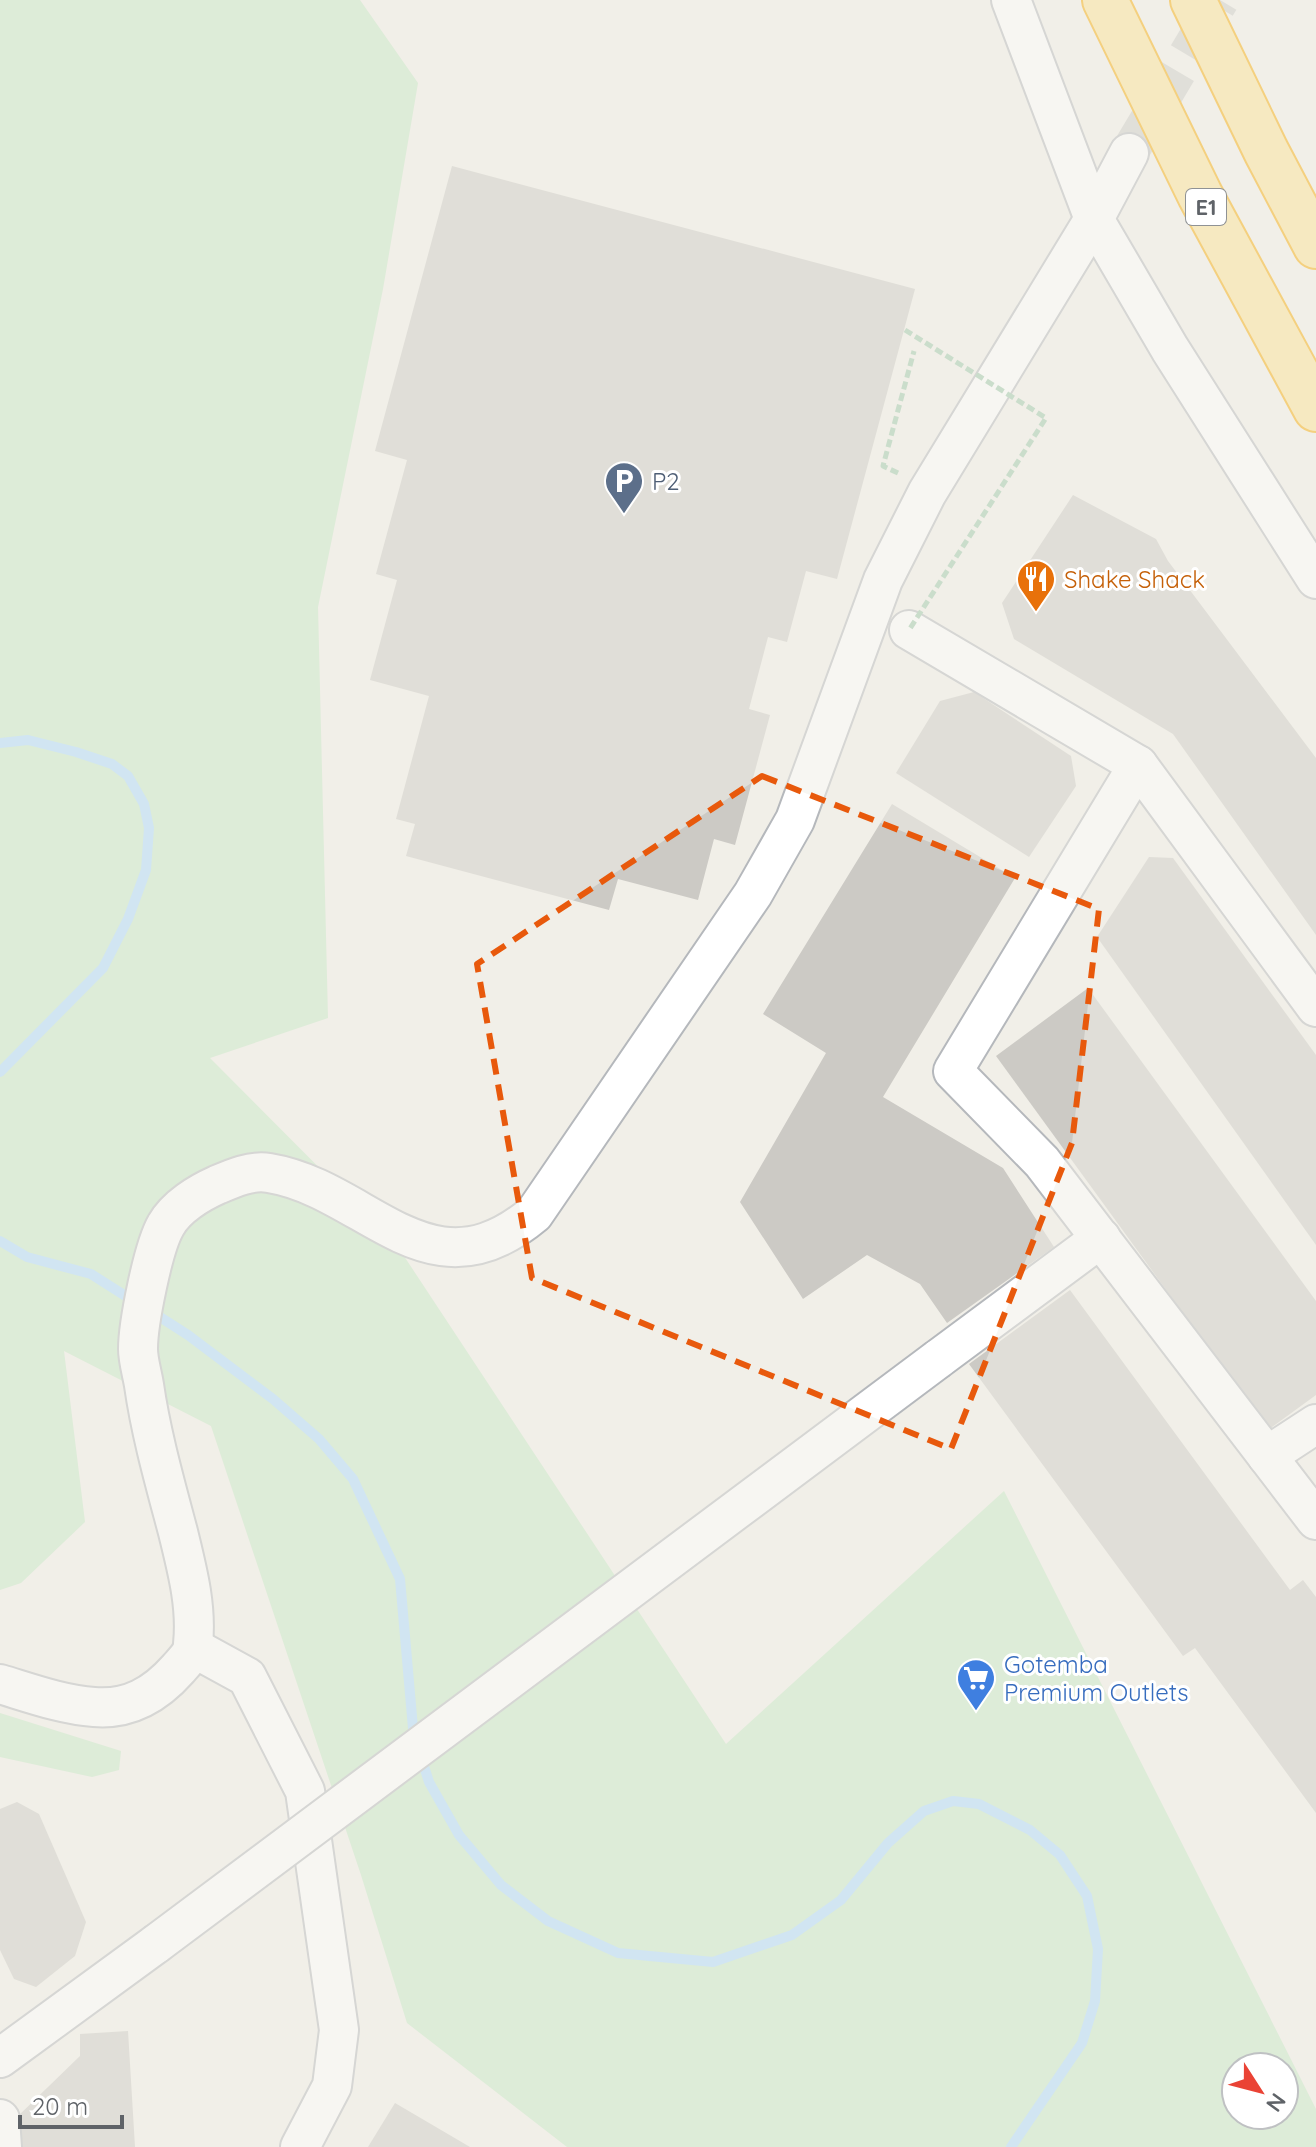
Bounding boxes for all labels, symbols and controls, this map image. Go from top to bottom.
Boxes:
road number: E1 [1186,189,1226,225]
parking icon: P2 [603,460,645,515]
place label: P2 [652,466,680,496]
restaurant icon: Shake Shack [1015,558,1057,613]
place label: Shake Shack [1064,564,1205,594]
place label: Gotemba Premium Outlets [1004,1649,1189,1707]
supermarket icon: Gotemba Premium Outlets [955,1657,997,1712]
north arrow [1220,2051,1300,2131]
scale bar [20,2079,122,2129]
text: N [1260,2088,1292,2118]
text: 20 m [32,2091,88,2121]

